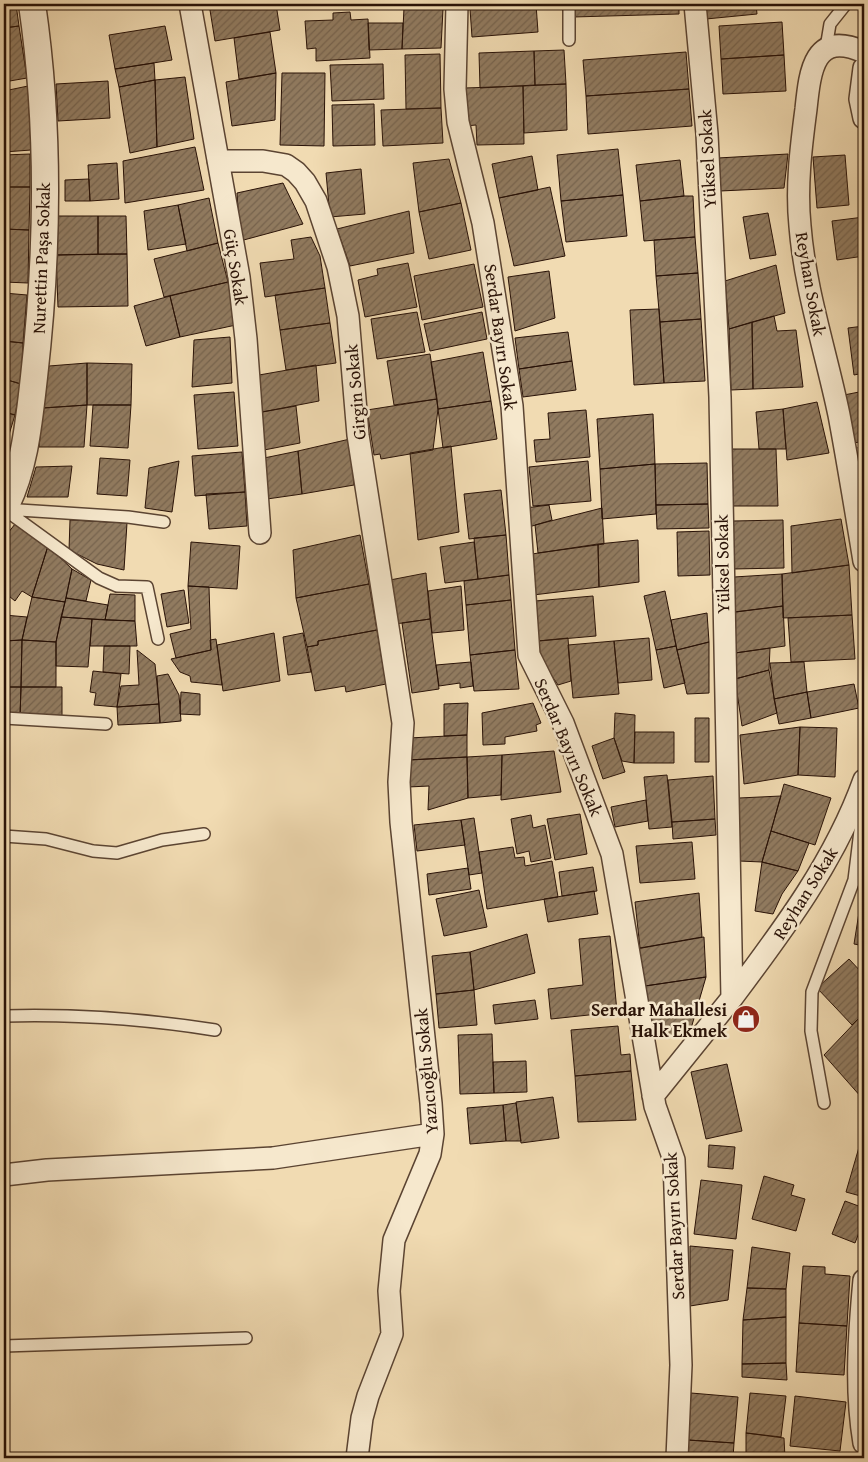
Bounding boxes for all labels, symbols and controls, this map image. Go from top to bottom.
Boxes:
street label: Yüksel Sokak [691,108,723,209]
street label: Nurettin Paşa Sokak [25,181,57,334]
street label: Güç Sokak [217,227,255,308]
street label: Reyhan Sokak [789,230,834,339]
street label: Serdar Bayırı Sokak [477,262,525,413]
street label: Girgin Sokak [337,342,373,441]
street label: Yüksel Sokak [708,513,736,614]
street label: Serdar Bayırı Sokak [528,674,611,821]
street label: Reyhan Sokak [766,841,845,945]
place label: Serdar Mahallesi Halk Ekmek [591,996,728,1044]
shop icon: Serdar Mahallesi Halk Ekmek [731,1004,761,1034]
street label: Yazıcıoğlu Sokak [407,1006,445,1135]
street label: Serdar Bayırı Sokak [657,1151,691,1301]

